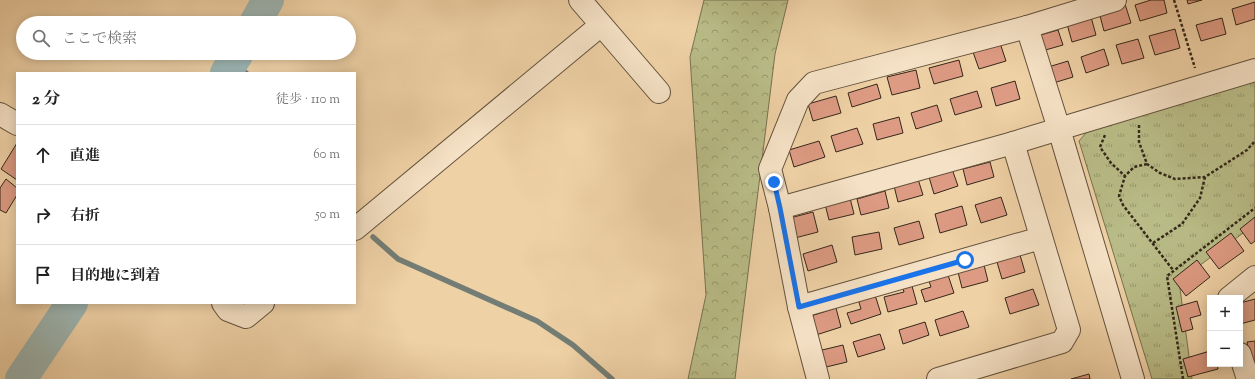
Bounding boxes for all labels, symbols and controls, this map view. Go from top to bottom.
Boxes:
search box [16,16,356,60]
icon: search [30,27,52,49]
text: ここで検索 [62,29,137,50]
text: 2 分 [32,88,61,112]
text: 徒歩 · 110 m [276,91,340,109]
icon: ahead [32,144,54,166]
text: 直進 [70,146,100,167]
text: 60 m [313,146,340,164]
route end [765,173,783,191]
icon: right [32,204,54,226]
text: 右折 [70,206,100,227]
text: 50 m [315,206,340,224]
route start [956,251,974,269]
icon: arrive [32,264,54,286]
text: 目的地に到着 [70,266,160,287]
map controls [1207,295,1243,367]
button: + [1207,295,1243,331]
button: − [1207,331,1243,367]

